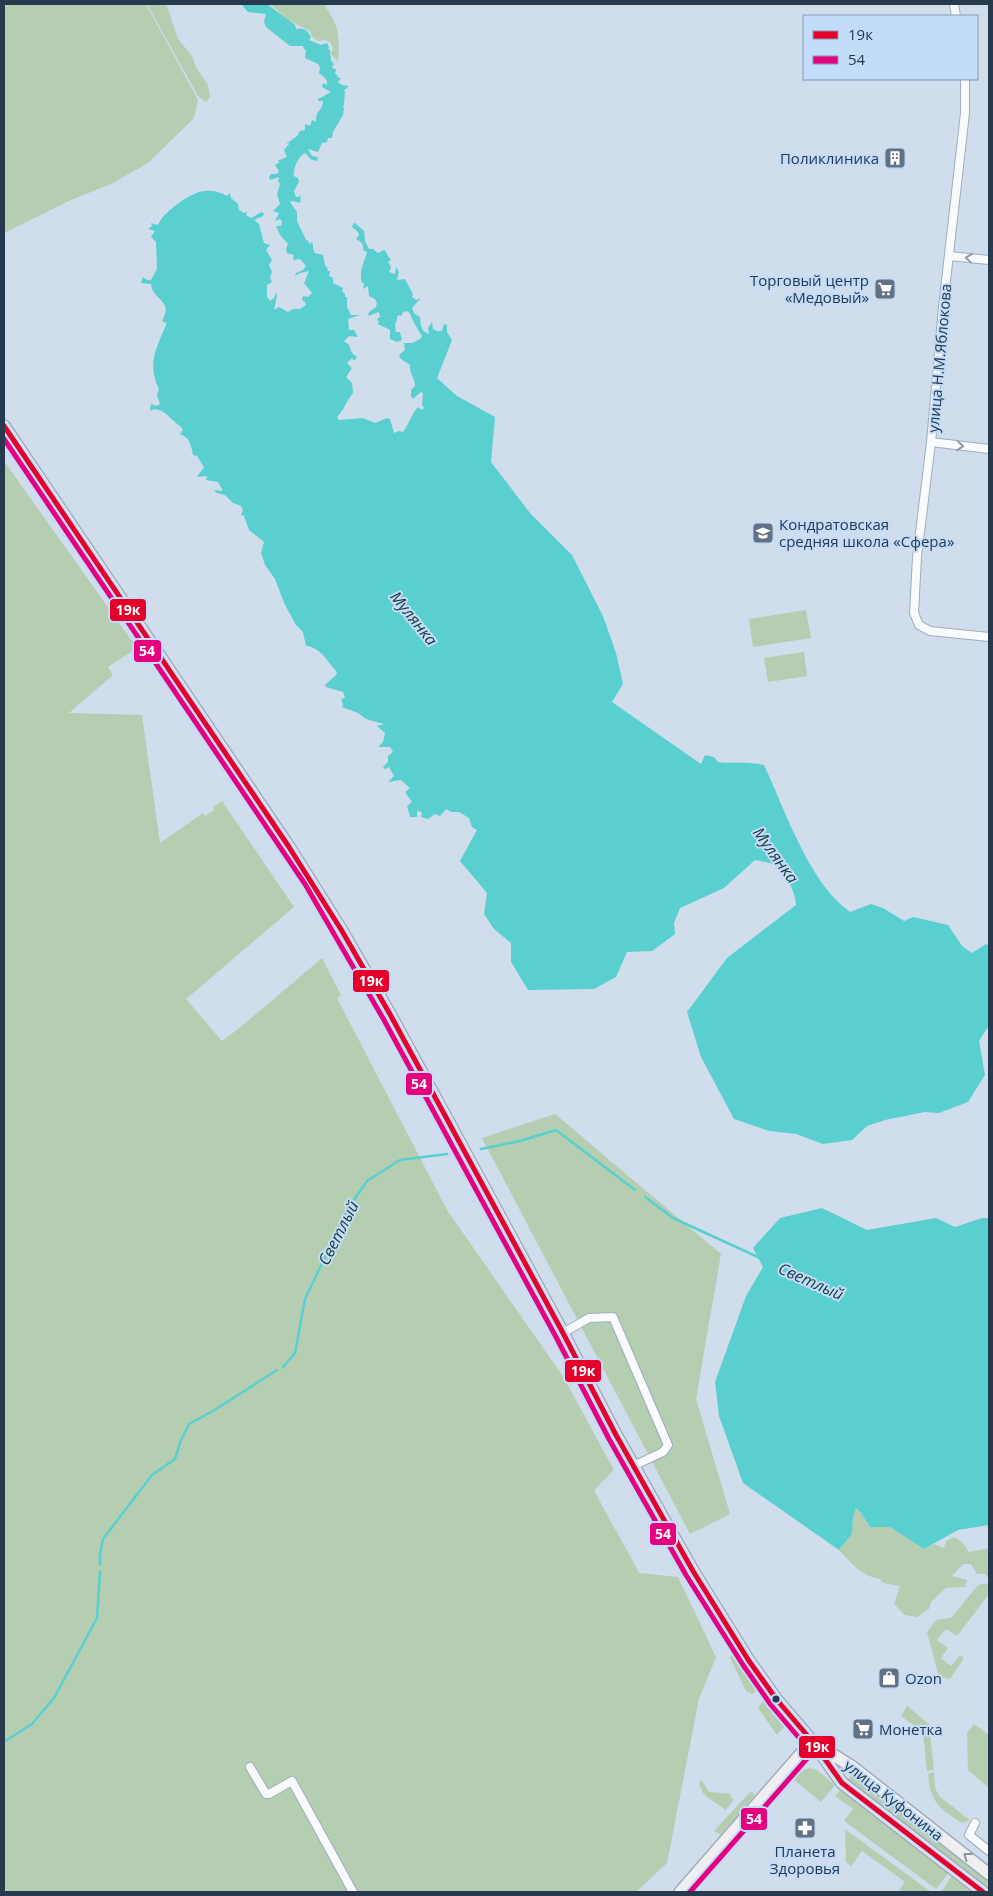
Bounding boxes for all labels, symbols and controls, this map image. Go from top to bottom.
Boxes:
legend [803,15,978,80]
text: 19к [848,24,873,44]
text: 54 [848,49,866,69]
building icon: Поликлиника [883,146,907,170]
place label: Поликлиника [780,148,879,168]
one-way arrow [965,253,973,264]
place label: Торговый центр «Медовый» [750,270,869,307]
supermarket icon: Торговый центр «Медовый» [873,277,897,301]
street label: улица Н.М.Яблокова [923,283,955,433]
one-way arrow [956,440,964,451]
place label: Кондратовская средняя школа «Сфера» [779,514,954,551]
school or university icon: Кондратовская средняя школа «Сфера» [751,521,775,545]
water label: Мулянка [385,586,443,650]
line badge: 19к [109,598,147,622]
text: 19к [116,600,141,619]
line badge: 54 [133,639,162,663]
text: 54 [139,641,155,660]
water label: Мулянка [748,823,804,887]
line badge: 19к [352,969,390,993]
text: 19к [359,971,384,990]
line badge: 54 [405,1072,433,1096]
text: 54 [411,1074,427,1093]
water label: Светлый [312,1197,364,1269]
water label: Светлый [775,1257,847,1305]
line badge: 19к [564,1359,602,1383]
text: 19к [571,1361,596,1380]
line badge: 54 [649,1522,677,1546]
text: 54 [655,1524,671,1543]
shop icon: Ozon [877,1666,901,1690]
place label: Ozon [905,1668,942,1688]
unlabelled marker [771,1694,781,1704]
supermarket icon: Монетка [851,1717,875,1741]
place label: Монетка [879,1719,943,1739]
line badge: 19к [798,1735,836,1759]
text: 19к [805,1737,830,1756]
street label: улица Куфонина [840,1755,948,1845]
line badge: 54 [740,1807,768,1831]
text: 54 [746,1809,762,1828]
pharmacy icon: Планета Здоровья [793,1816,817,1840]
place label: Планета Здоровья [770,1841,840,1878]
one-way arrow [964,1854,973,1862]

